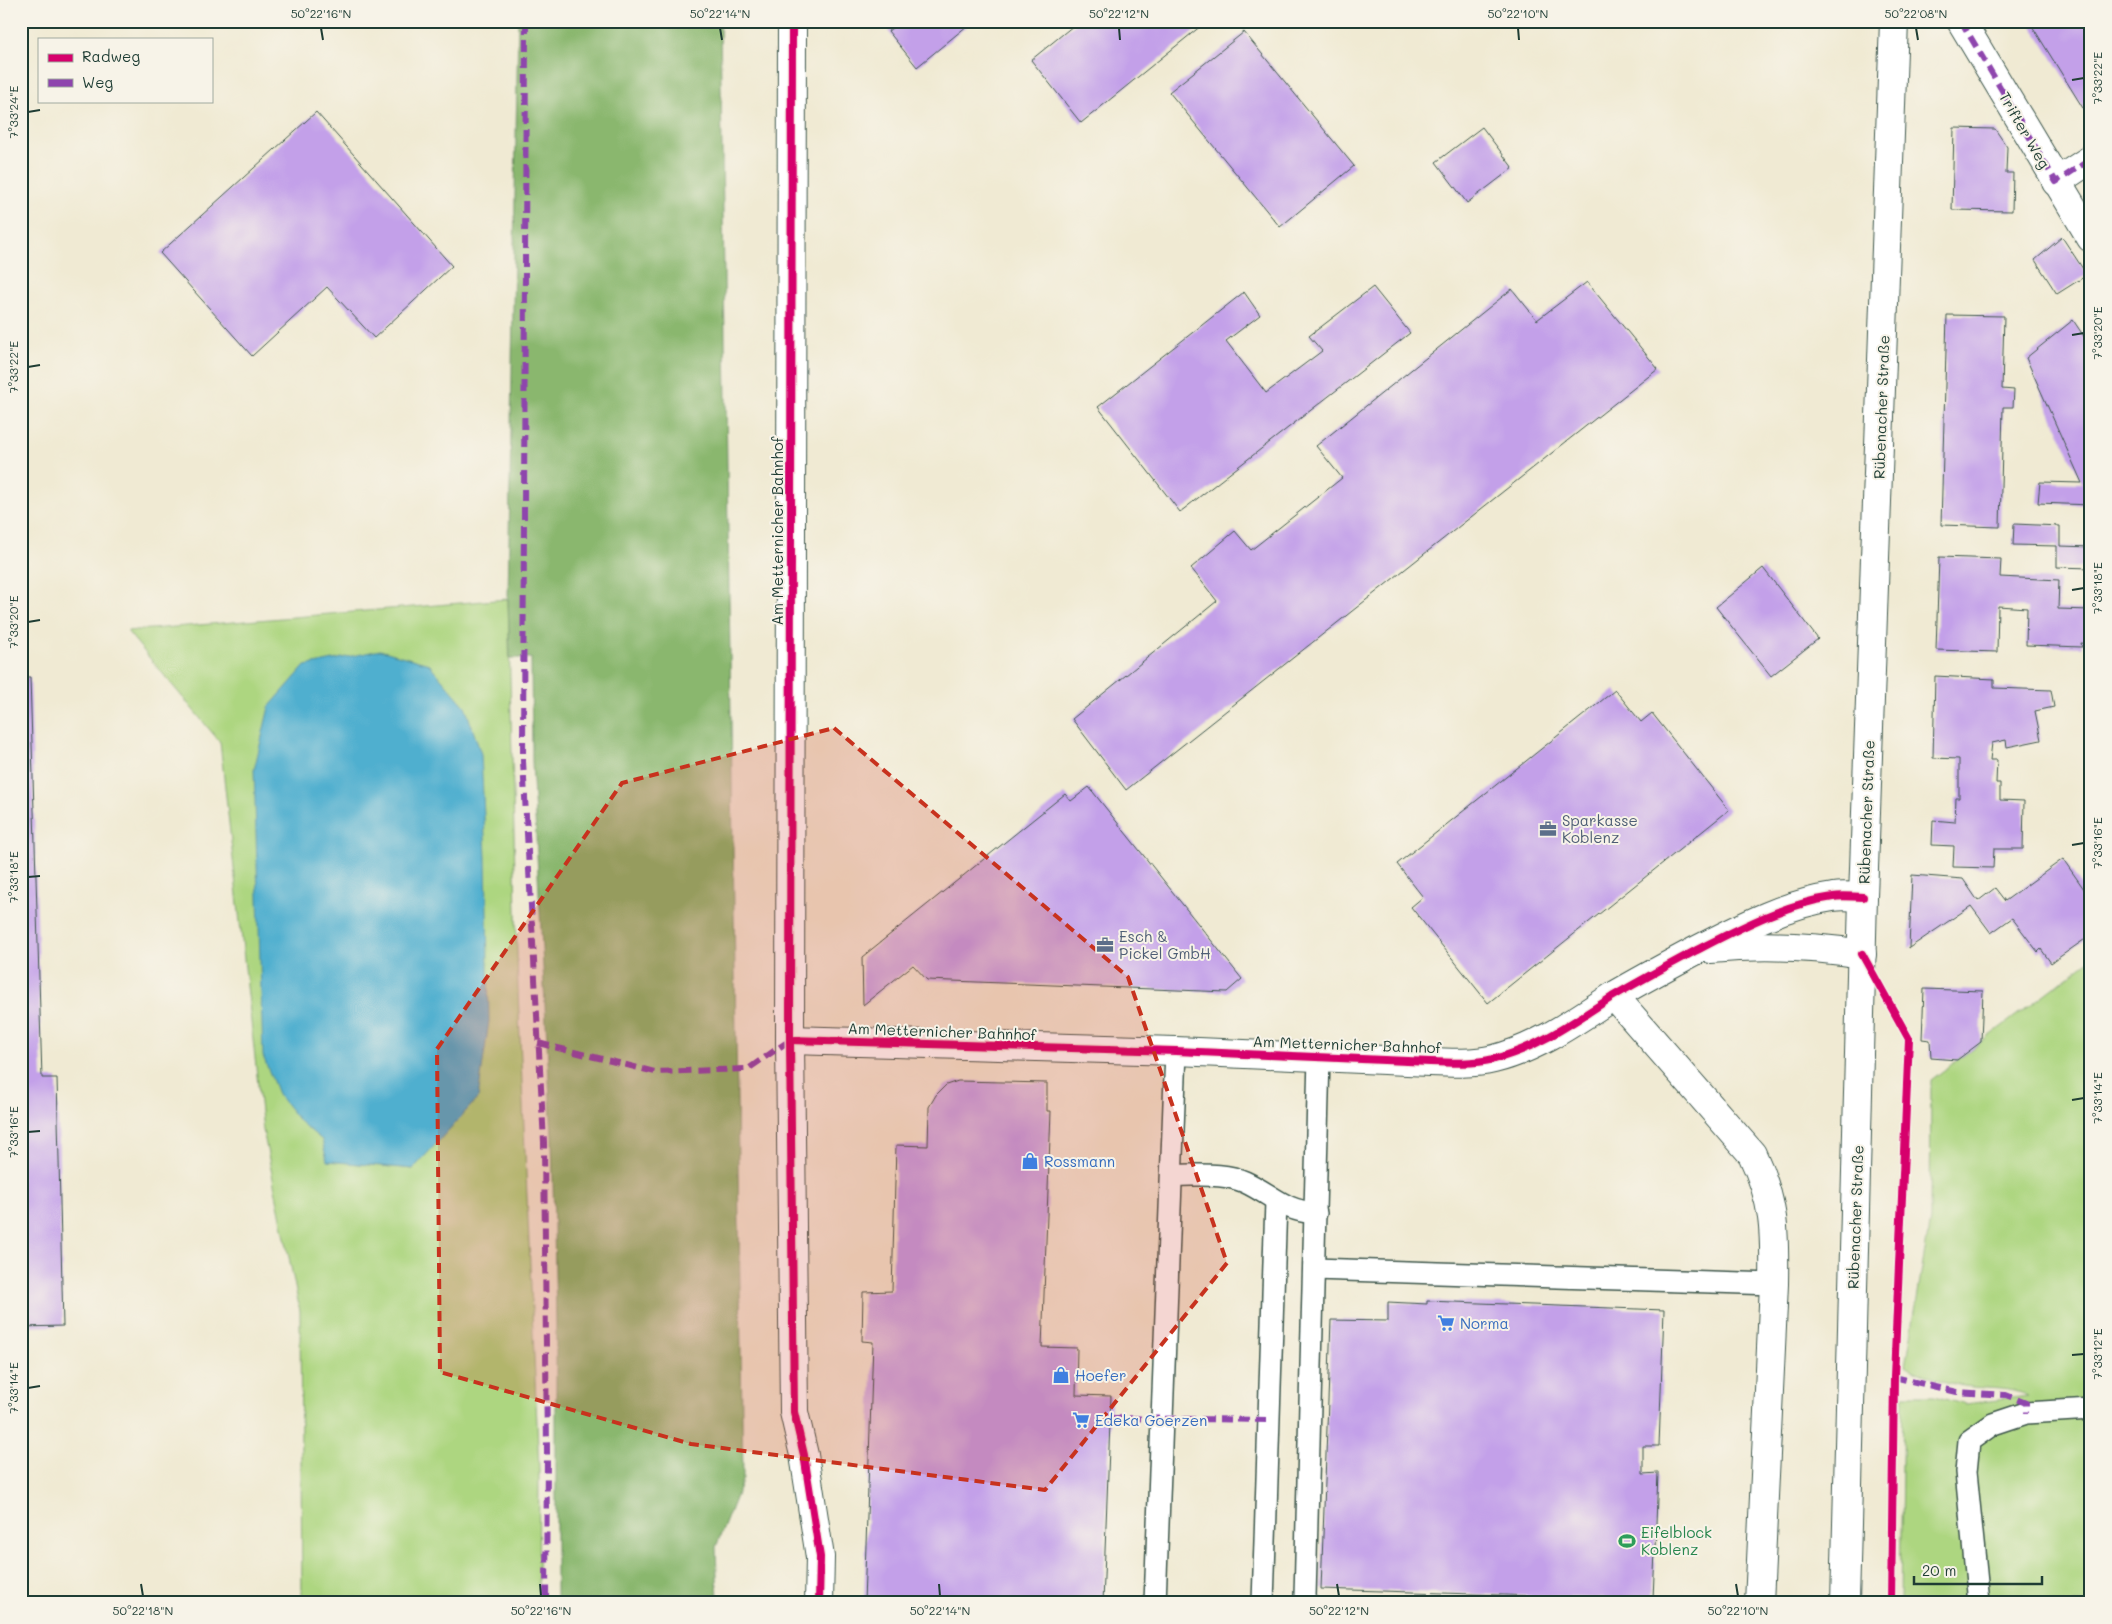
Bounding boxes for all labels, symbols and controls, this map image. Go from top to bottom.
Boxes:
text: 50°22'16"N [291,5,351,21]
text: 50°22'14"N [690,5,750,21]
text: 50°22'12"N [1089,5,1149,21]
text: 50°22'10"N [1488,5,1548,21]
text: 50°22'08"N [1885,5,1947,21]
legend [38,38,212,102]
text: Radweg [82,46,140,66]
text: 7°33'22"E [2089,52,2105,104]
text: Weg [82,72,113,92]
text: 7°33'24"E [5,85,21,138]
street label: Trifter Weg [1995,88,2055,172]
text: 7°33'20"E [2089,306,2105,360]
street label: Rübenacher Straße [1868,335,1894,479]
text: 7°33'22"E [5,341,21,393]
street label: Am Metternicher Bahnhof [767,435,787,625]
text: 7°33'18"E [2089,562,2105,614]
text: 7°33'20"E [5,595,21,649]
street label: Rübenacher Straße [1853,740,1879,884]
place label: Sparkasse Koblenz [1562,810,1638,847]
text: 7°33'16"E [2089,817,2105,869]
office icon: Sparkasse Koblenz [1538,819,1558,839]
text: 7°33'18"E [5,851,21,903]
place label: Esch & Pickel GmbH [1119,926,1211,963]
office icon: Esch & Pickel GmbH [1095,935,1115,955]
street label: Am Metternicher Bahnhof [847,1018,1038,1044]
street label: Am Metternicher Bahnhof [1252,1031,1443,1057]
text: 7°33'14"E [2089,1072,2105,1124]
text: 7°33'16"E [5,1106,21,1158]
street label: Rübenacher Straße [1842,1145,1868,1289]
shop icon: Rossmann [1020,1151,1040,1171]
place label: Rossmann [1044,1151,1115,1171]
supermarket icon: Norma [1436,1313,1456,1333]
place label: Norma [1460,1313,1509,1333]
text: 7°33'12"E [2089,1328,2105,1380]
text: 7°33'14"E [5,1362,21,1414]
shop icon: Hoefer [1051,1365,1071,1385]
place label: Hoefer [1075,1365,1127,1385]
supermarket icon: Edeka Goerzen [1071,1410,1091,1430]
place label: Edeka Goerzen [1095,1410,1207,1430]
place label: Eifelblock Koblenz [1641,1522,1712,1559]
sports icon: Eifelblock Koblenz [1617,1531,1637,1551]
scale bar [1914,1554,2042,1586]
text: 20 m [1922,1560,1956,1580]
text: 50°22'18"N [113,1602,173,1618]
text: 50°22'16"N [511,1602,571,1618]
text: 50°22'14"N [910,1602,970,1618]
text: 50°22'12"N [1309,1602,1369,1618]
text: 50°22'10"N [1708,1602,1768,1618]

